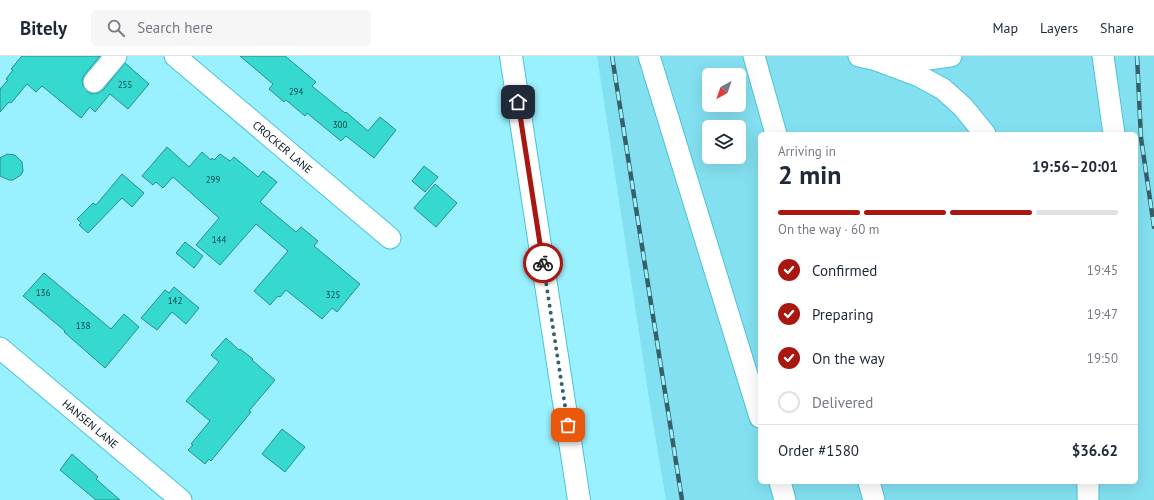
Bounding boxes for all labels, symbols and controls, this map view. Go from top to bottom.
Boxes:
search box [91,10,371,46]
text: Bitely [20,16,67,40]
icon: search [105,17,127,39]
text: Search here [137,18,213,37]
text: Map [992,19,1018,37]
text: Layers [1040,19,1078,37]
text: Share [1100,19,1134,37]
north arrow [702,68,746,112]
map controls [702,68,746,164]
house number: 255 [118,79,132,90]
pin [501,85,535,119]
house number: 294 [289,86,303,97]
icon: home [507,91,529,113]
street label: CROCKER LANE [250,118,315,176]
house number: 300 [333,119,347,130]
button: layers [702,120,746,164]
text: Arriving in [778,143,836,160]
text: 19:56–20:01 [1032,157,1118,176]
text: 2 min [778,158,841,191]
house number: 299 [206,174,220,185]
text: On the way · 60 m [778,221,879,238]
house number: 144 [212,234,226,245]
courier [523,243,563,283]
icon: bike [532,252,554,274]
icon: check [778,259,800,281]
text: Confirmed [812,261,877,280]
text: 19:45 [1087,262,1118,279]
house number: 136 [36,287,50,298]
house number: 325 [326,289,340,300]
house number: 142 [168,295,182,306]
icon: check [778,303,800,325]
text: Preparing [812,305,874,324]
text: 19:47 [1087,306,1118,323]
house number: 138 [76,320,90,331]
icon: check [778,347,800,369]
text: On the way [812,349,885,368]
text: 19:50 [1087,350,1118,367]
text: Delivered [812,393,873,412]
street label: HANSEN LANE [59,396,121,451]
pin [551,408,585,442]
icon: bag [557,414,579,436]
text: Order #1580 [778,441,859,460]
text: $36.62 [1072,441,1118,460]

